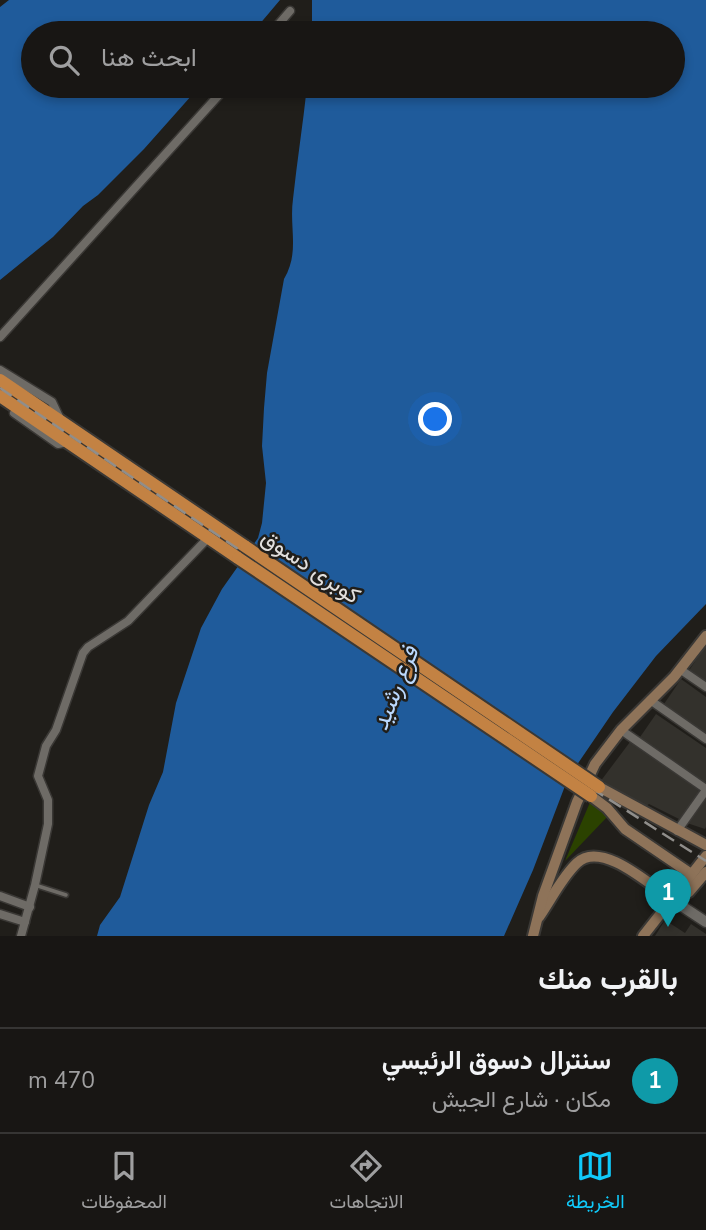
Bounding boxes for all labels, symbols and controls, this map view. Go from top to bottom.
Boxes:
search box [21,21,685,98]
text: ابحث هنا [101,40,197,75]
icon: search [45,41,83,79]
your location [418,402,452,436]
street label: كوبرى دسوق [255,522,366,611]
water label: فرع رشيد [364,640,428,735]
pin: 1 [645,869,691,927]
text: بالقرب منك [538,959,678,1000]
text: سنترال دسوق الرئيسي [382,1043,611,1078]
text: 470 m [28,1065,95,1096]
text: 1 [648,1065,662,1096]
text: مكان · شارع الجيش [432,1084,611,1115]
tab: المحفوظات [81,1147,167,1218]
tab: الاتجاهات [330,1147,403,1218]
tab: الخريطة [566,1147,625,1218]

